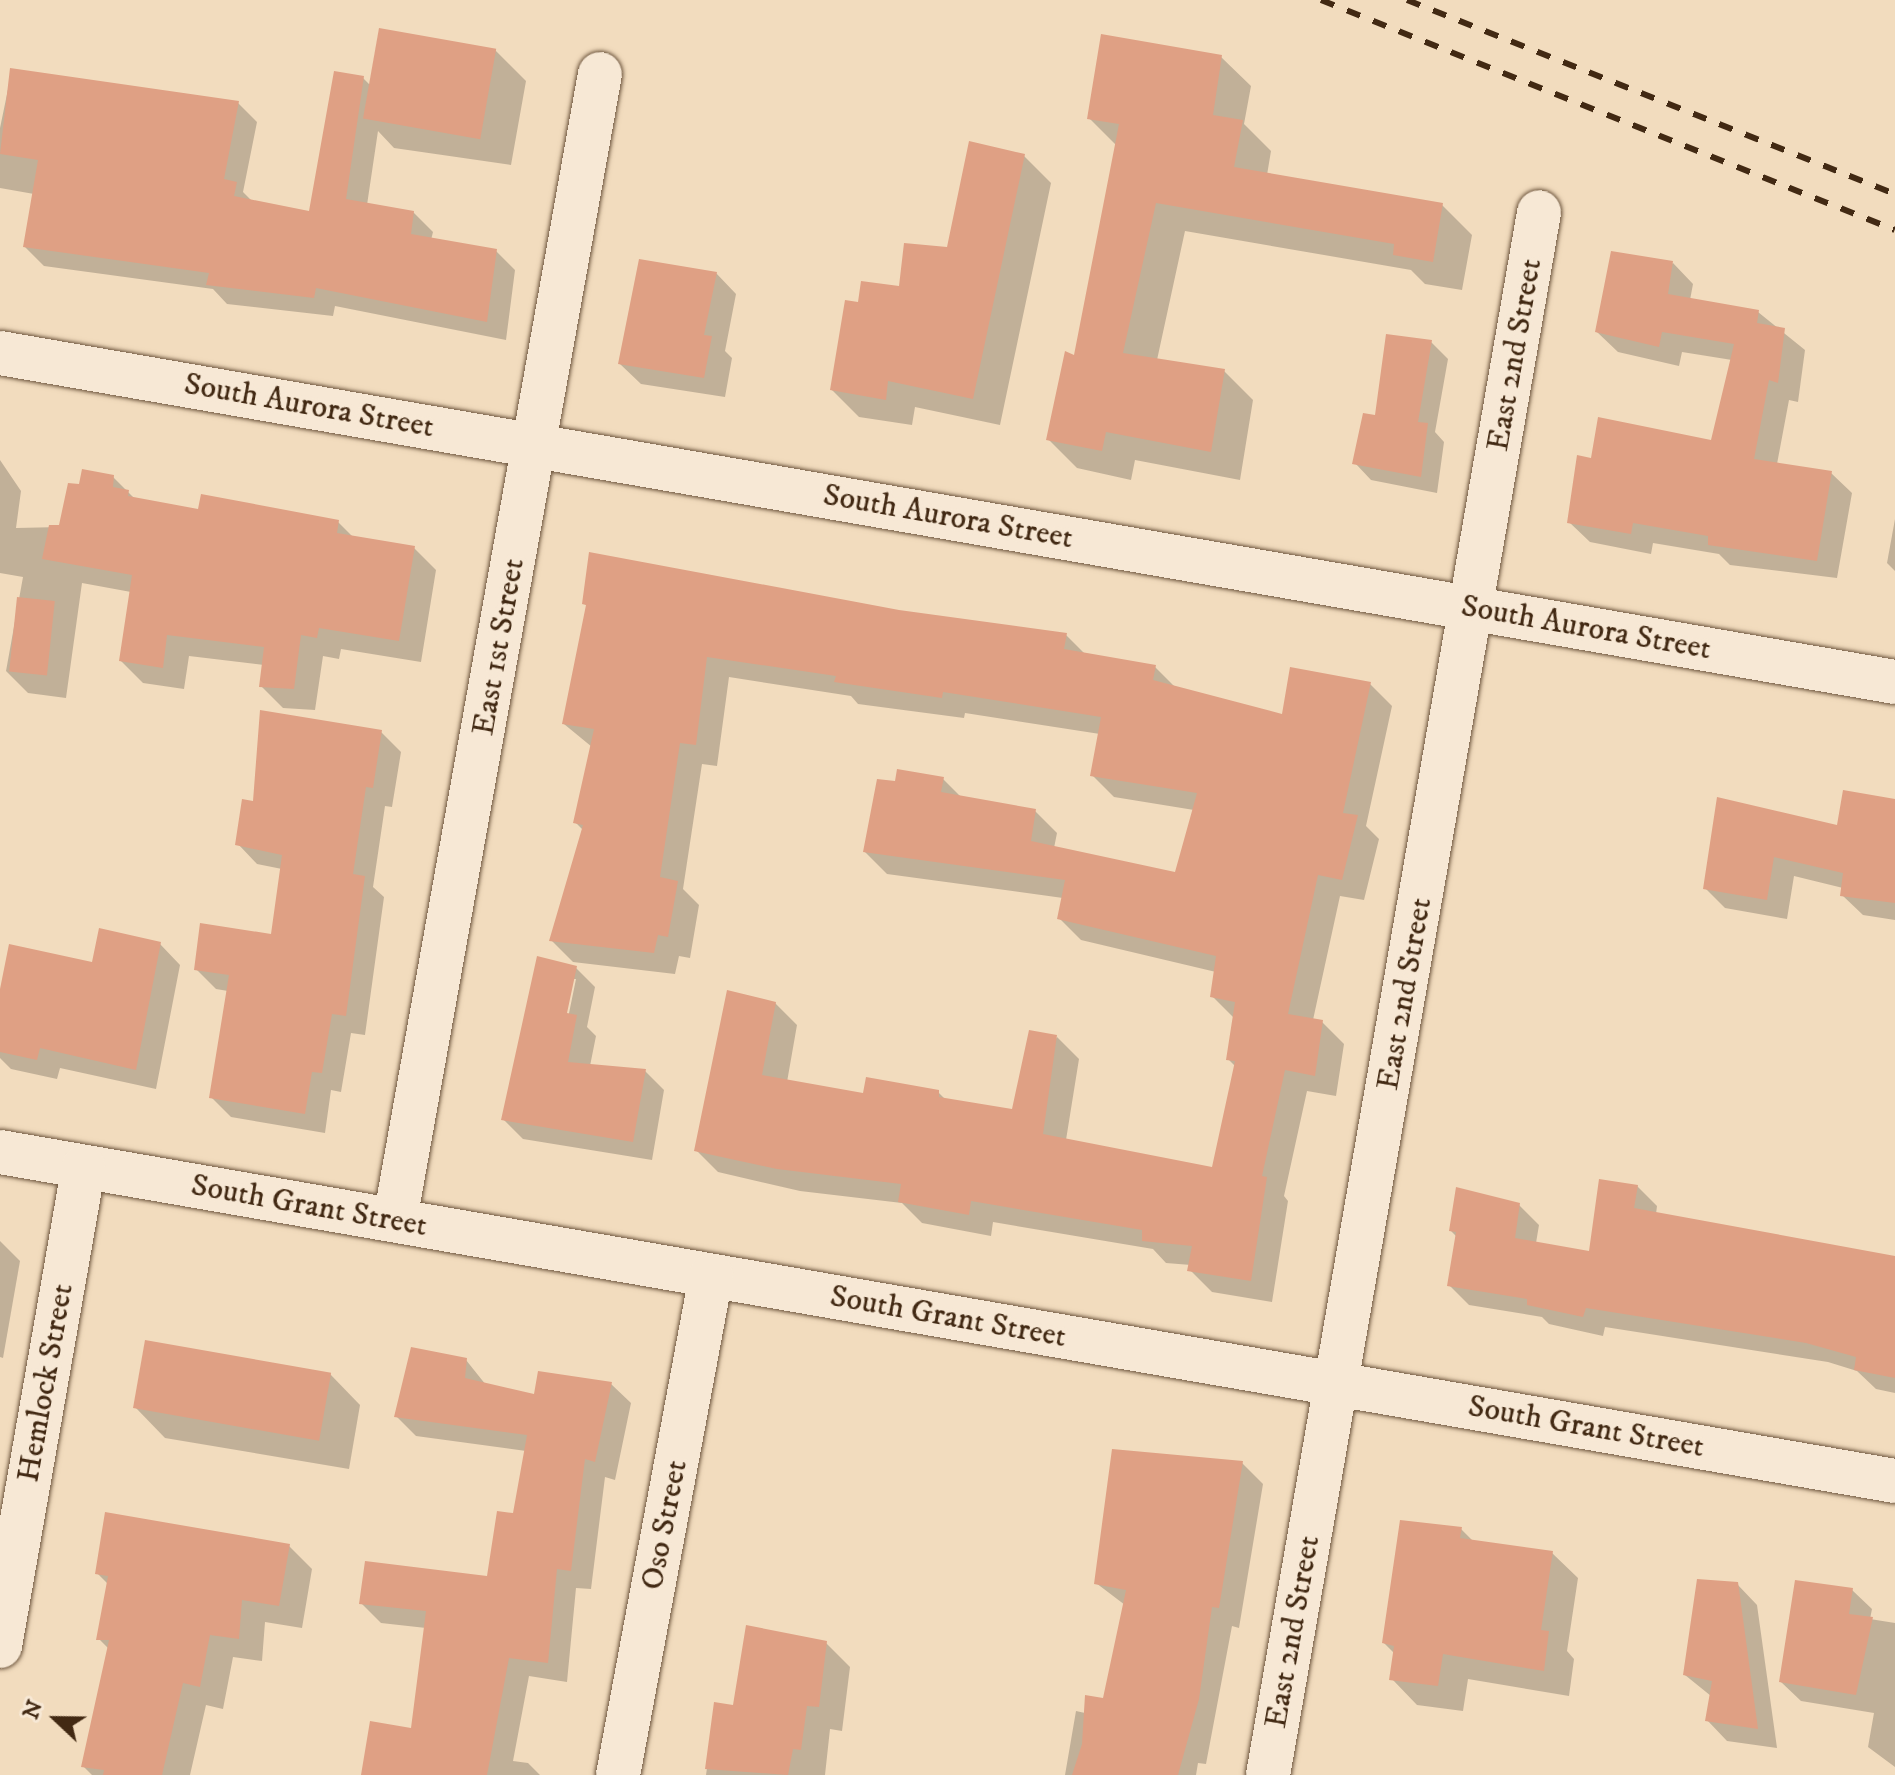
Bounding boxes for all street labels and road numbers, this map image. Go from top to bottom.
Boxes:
street label: East 2nd Street [1479,256,1551,454]
street label: South Aurora Street [181,365,437,447]
street label: South Aurora Street [820,476,1076,558]
street label: East 1st Street [465,555,533,739]
street label: South Aurora Street [1458,587,1714,669]
street label: East 2nd Street [1369,895,1441,1093]
street label: South Grant Street [188,1166,430,1246]
street label: South Grant Street [827,1277,1069,1357]
street label: Hemlock Street [10,1281,82,1485]
street label: South Grant Street [1465,1387,1707,1467]
street label: Oso Street [634,1457,696,1593]
street label: East 2nd Street [1257,1533,1329,1731]

